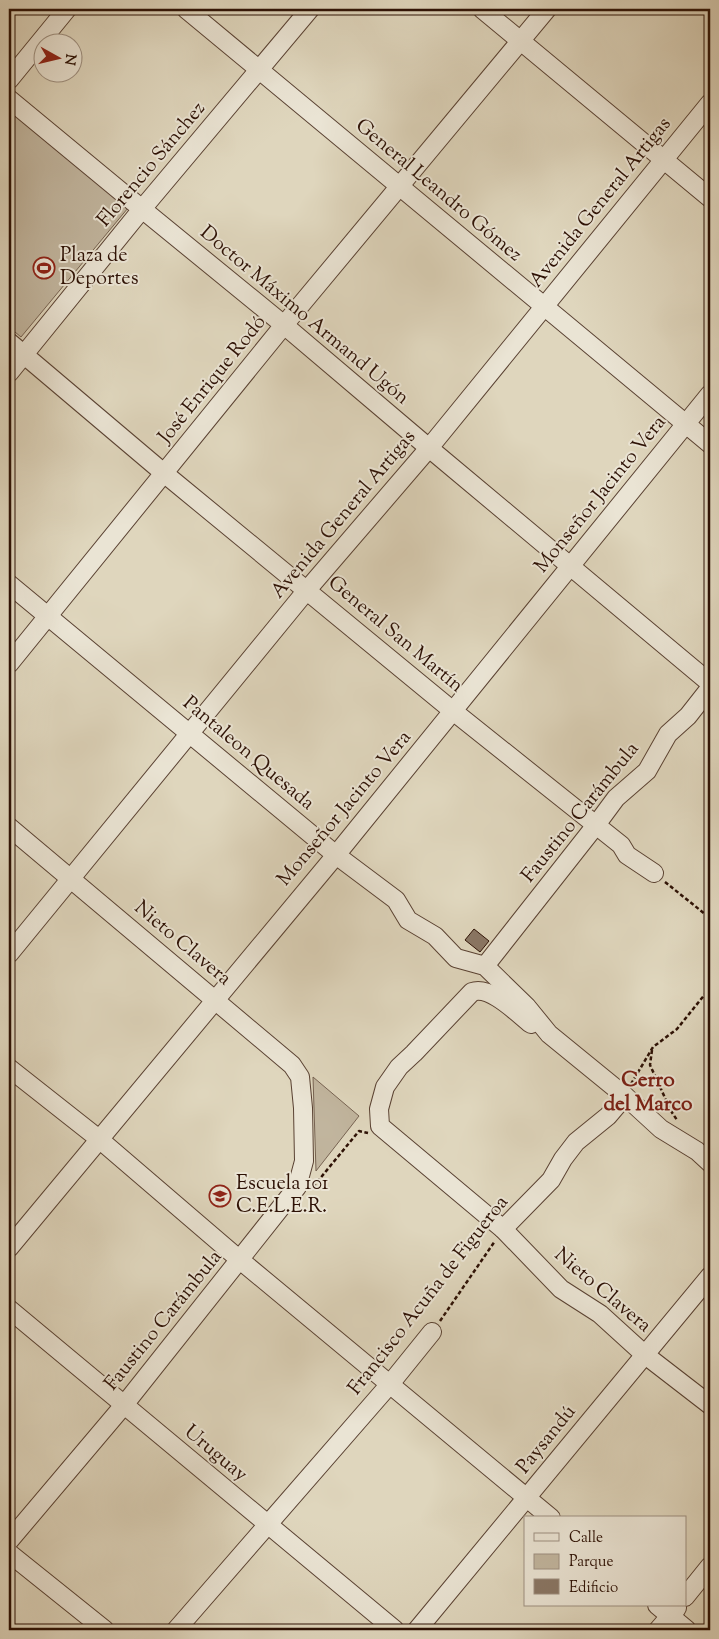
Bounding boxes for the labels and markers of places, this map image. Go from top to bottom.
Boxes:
place label: Plaza de Deportes [60,242,139,294]
sports icon: Plaza de Deportes [32,256,56,280]
place label: Escuela 101 C.E.L.E.R. [236,1170,329,1222]
school or university icon: Escuela 101 C.E.L.E.R. [208,1184,232,1208]

